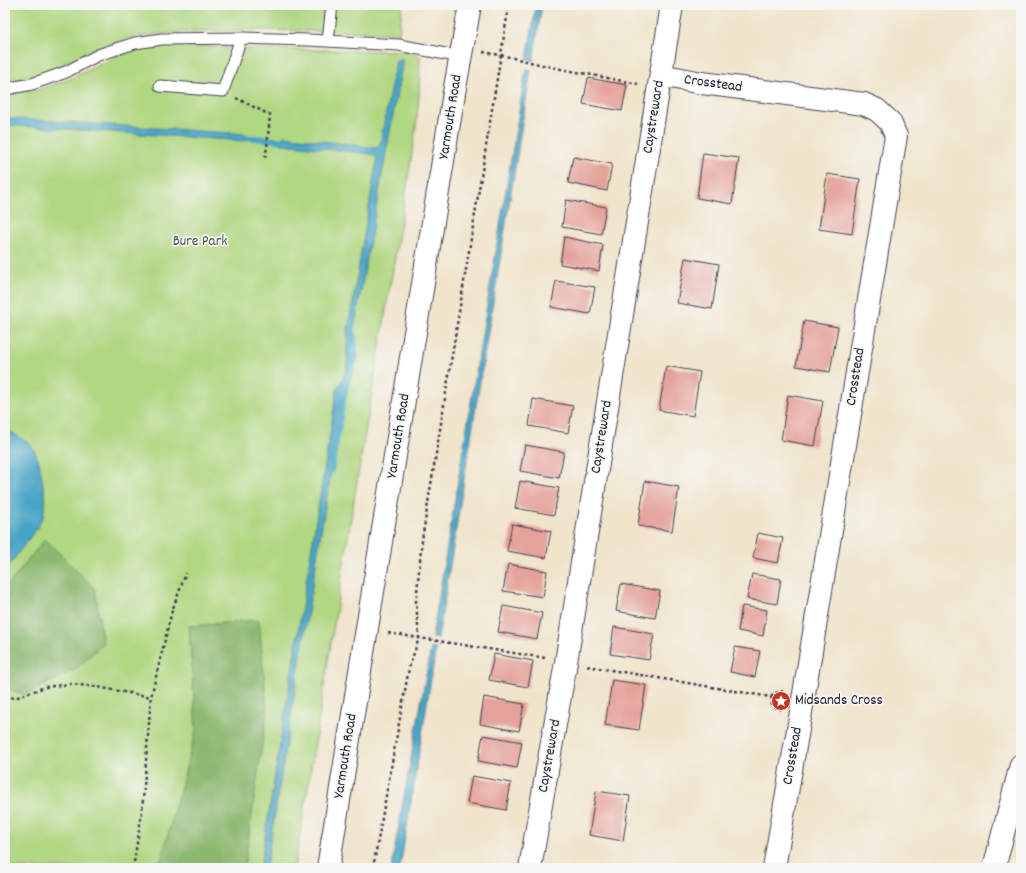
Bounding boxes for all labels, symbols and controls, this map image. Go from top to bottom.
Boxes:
street label: Crosstead [683,69,743,99]
street label: Yarmouth Road [433,73,469,161]
street label: Caystreward [637,79,671,155]
park label: Bure Park [173,231,227,253]
street label: Crosstead [841,346,871,408]
street label: Yarmouth Road [381,392,417,480]
street label: Caystreward [585,399,619,475]
place icon: Midsands Cross [770,690,792,712]
place label: Midsands Cross [795,690,883,712]
street label: Yarmouth Road [328,712,364,800]
street label: Caystreward [533,718,567,794]
street label: Crosstead [777,725,809,787]

